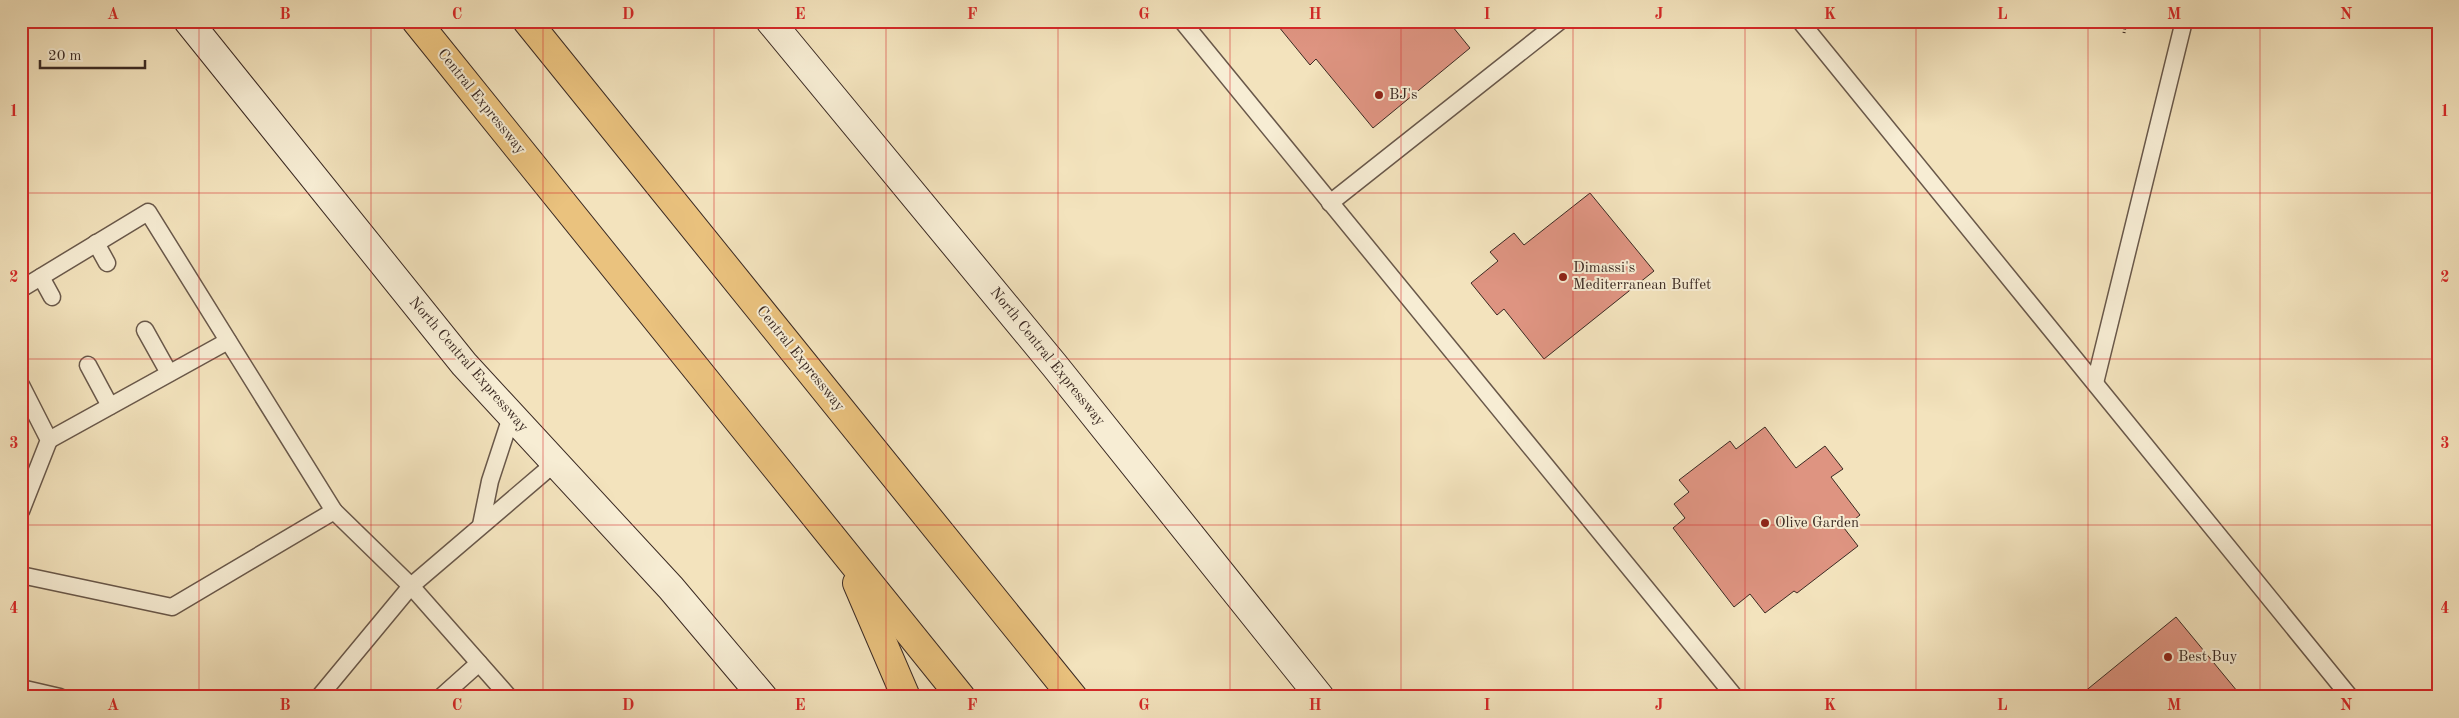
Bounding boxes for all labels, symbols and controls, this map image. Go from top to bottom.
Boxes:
text: A [107,7,119,23]
text: B [279,7,291,23]
text: C [452,7,462,23]
text: D [622,7,634,23]
text: E [794,7,806,23]
text: F [967,7,978,23]
text: G [1138,7,1150,23]
text: H [1308,7,1322,23]
text: I [1483,7,1491,23]
text: J [1655,7,1664,23]
text: K [1824,7,1836,23]
text: L [1997,7,2008,23]
text: M [2167,7,2181,23]
text: N [2340,7,2353,23]
scale bar [40,38,145,70]
street label: Central Expressway [434,47,528,157]
text: 20 m [48,49,82,64]
place label: BJ's [1389,88,1418,103]
marker: BJ's [1373,89,1385,101]
text: 1 [9,104,19,120]
text: 1 [2440,104,2450,120]
place label: Dimassi's Mediterranean Buffet [1573,261,1711,293]
text: 2 [9,270,19,286]
text: 2 [2440,270,2450,286]
marker: Dimassi's Mediterranean Buffet [1557,271,1569,283]
street label: North Central Expressway [987,285,1107,429]
street label: North Central Expressway [406,295,530,435]
street label: Central Expressway [753,304,847,414]
text: 3 [9,436,19,452]
text: 3 [2440,436,2450,452]
place label: Olive Garden [1775,516,1859,531]
marker: Olive Garden [1759,517,1771,529]
text: 4 [9,601,19,617]
text: 4 [2440,601,2450,617]
place label: Best Buy [2178,650,2238,665]
marker: Best Buy [2162,651,2174,663]
text: A [107,698,119,714]
text: B [279,698,291,714]
text: C [452,698,462,714]
text: D [622,698,634,714]
text: E [794,698,806,714]
text: F [967,698,978,714]
text: G [1138,698,1150,714]
text: H [1308,698,1322,714]
text: I [1483,698,1491,714]
text: J [1655,698,1664,714]
text: K [1824,698,1836,714]
text: L [1997,698,2008,714]
text: M [2167,698,2181,714]
text: N [2340,698,2353,714]

